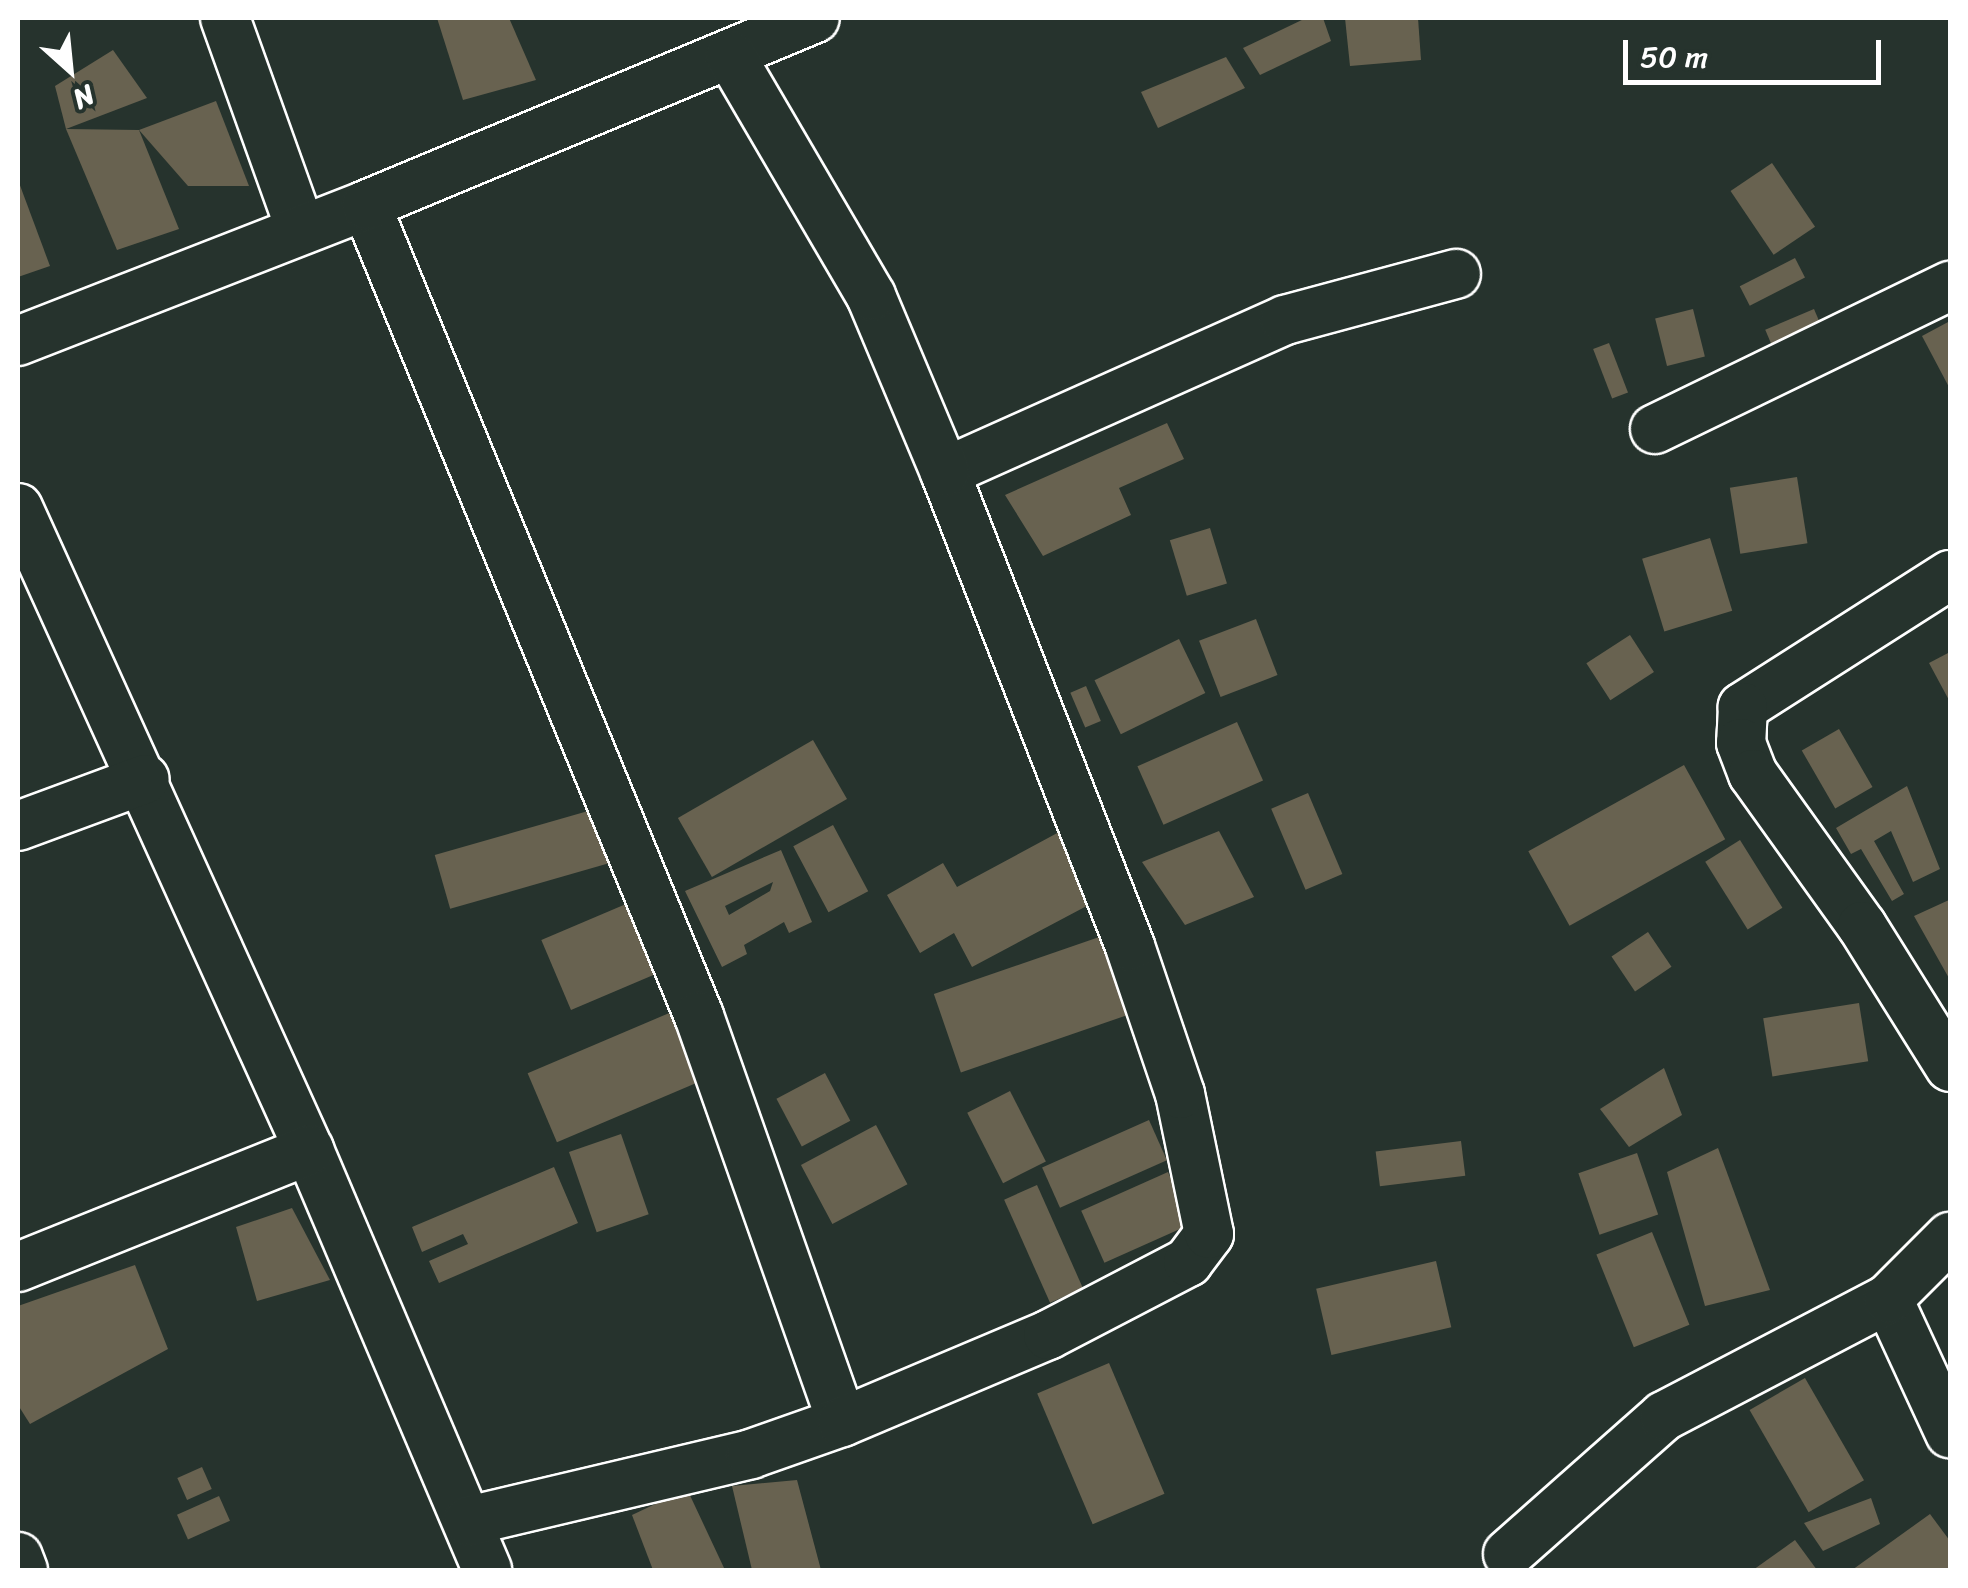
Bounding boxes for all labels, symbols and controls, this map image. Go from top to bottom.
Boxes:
north arrow [20,20,120,120]
scale bar [1628,20,1886,82]
text: 50 m [1640,30,1708,84]
text: N [64,71,104,123]

